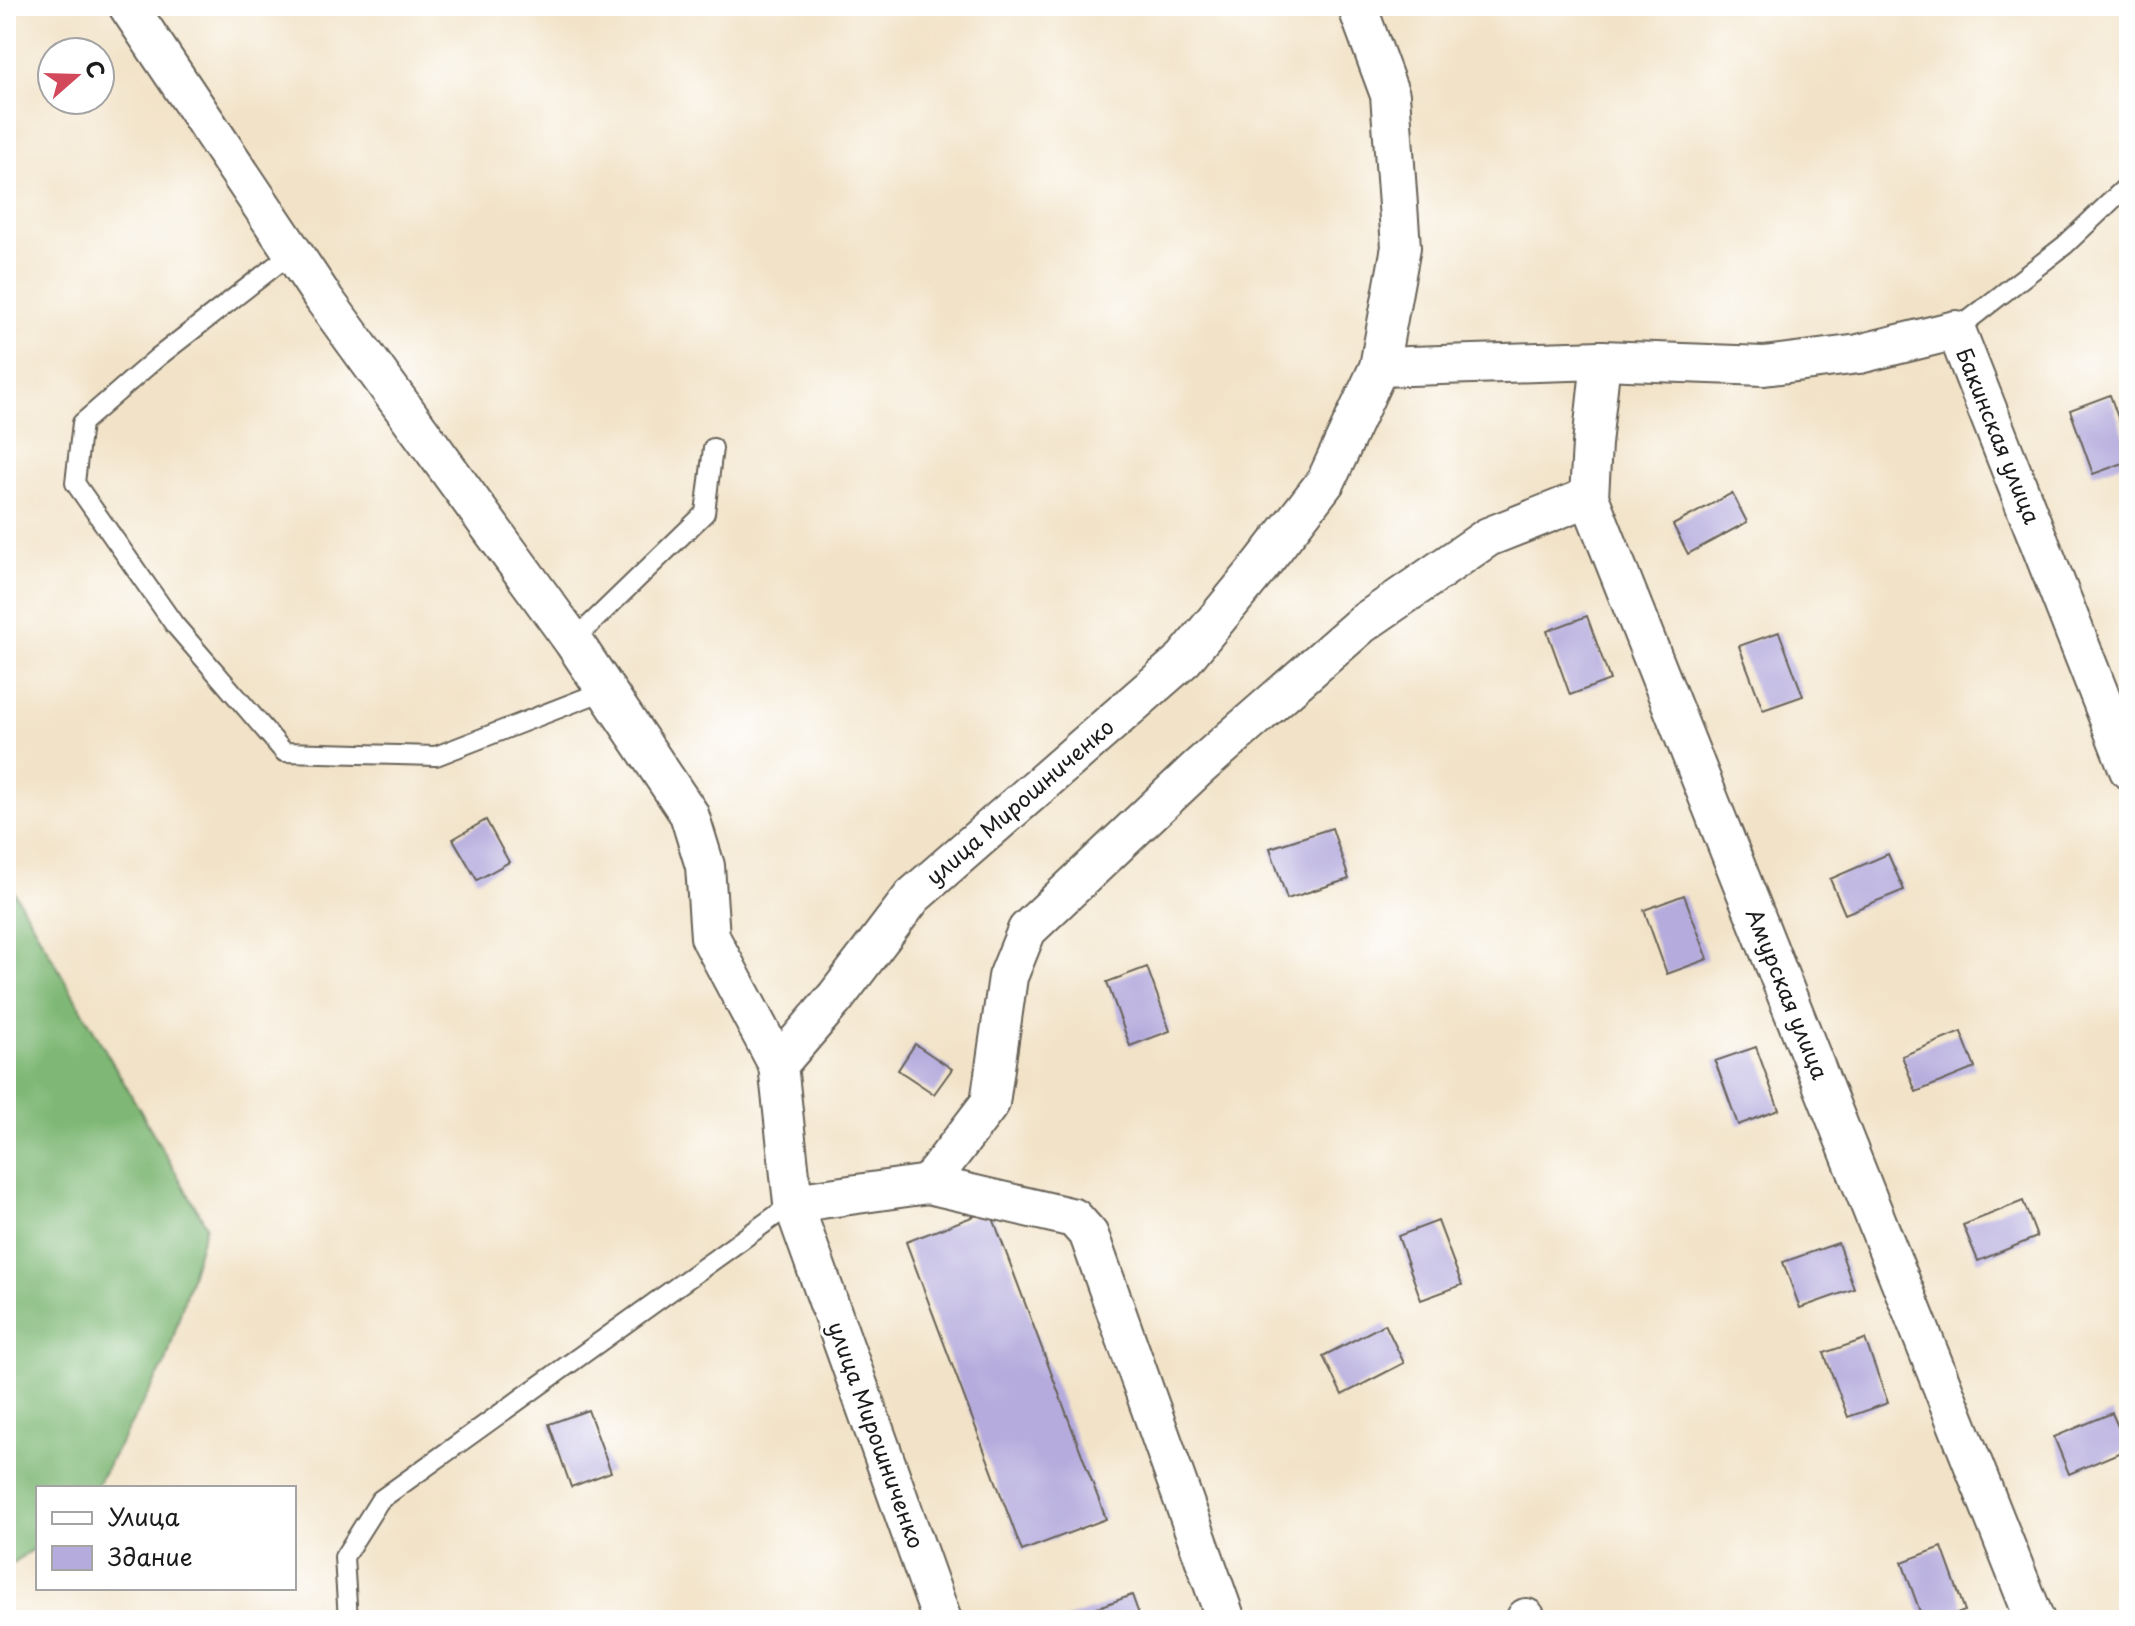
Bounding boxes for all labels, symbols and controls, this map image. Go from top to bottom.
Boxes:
north arrow [36,36,116,116]
text: С [78,55,115,82]
street label: Бакинская улица [1949,342,2050,529]
street label: улица Мирошниченко [918,710,1120,892]
street label: Амурская улица [1739,903,1838,1084]
street label: улица Мирошниченко [821,1316,934,1553]
legend [36,1486,296,1590]
text: Улица [108,1498,180,1534]
text: Здание [108,1538,193,1574]

